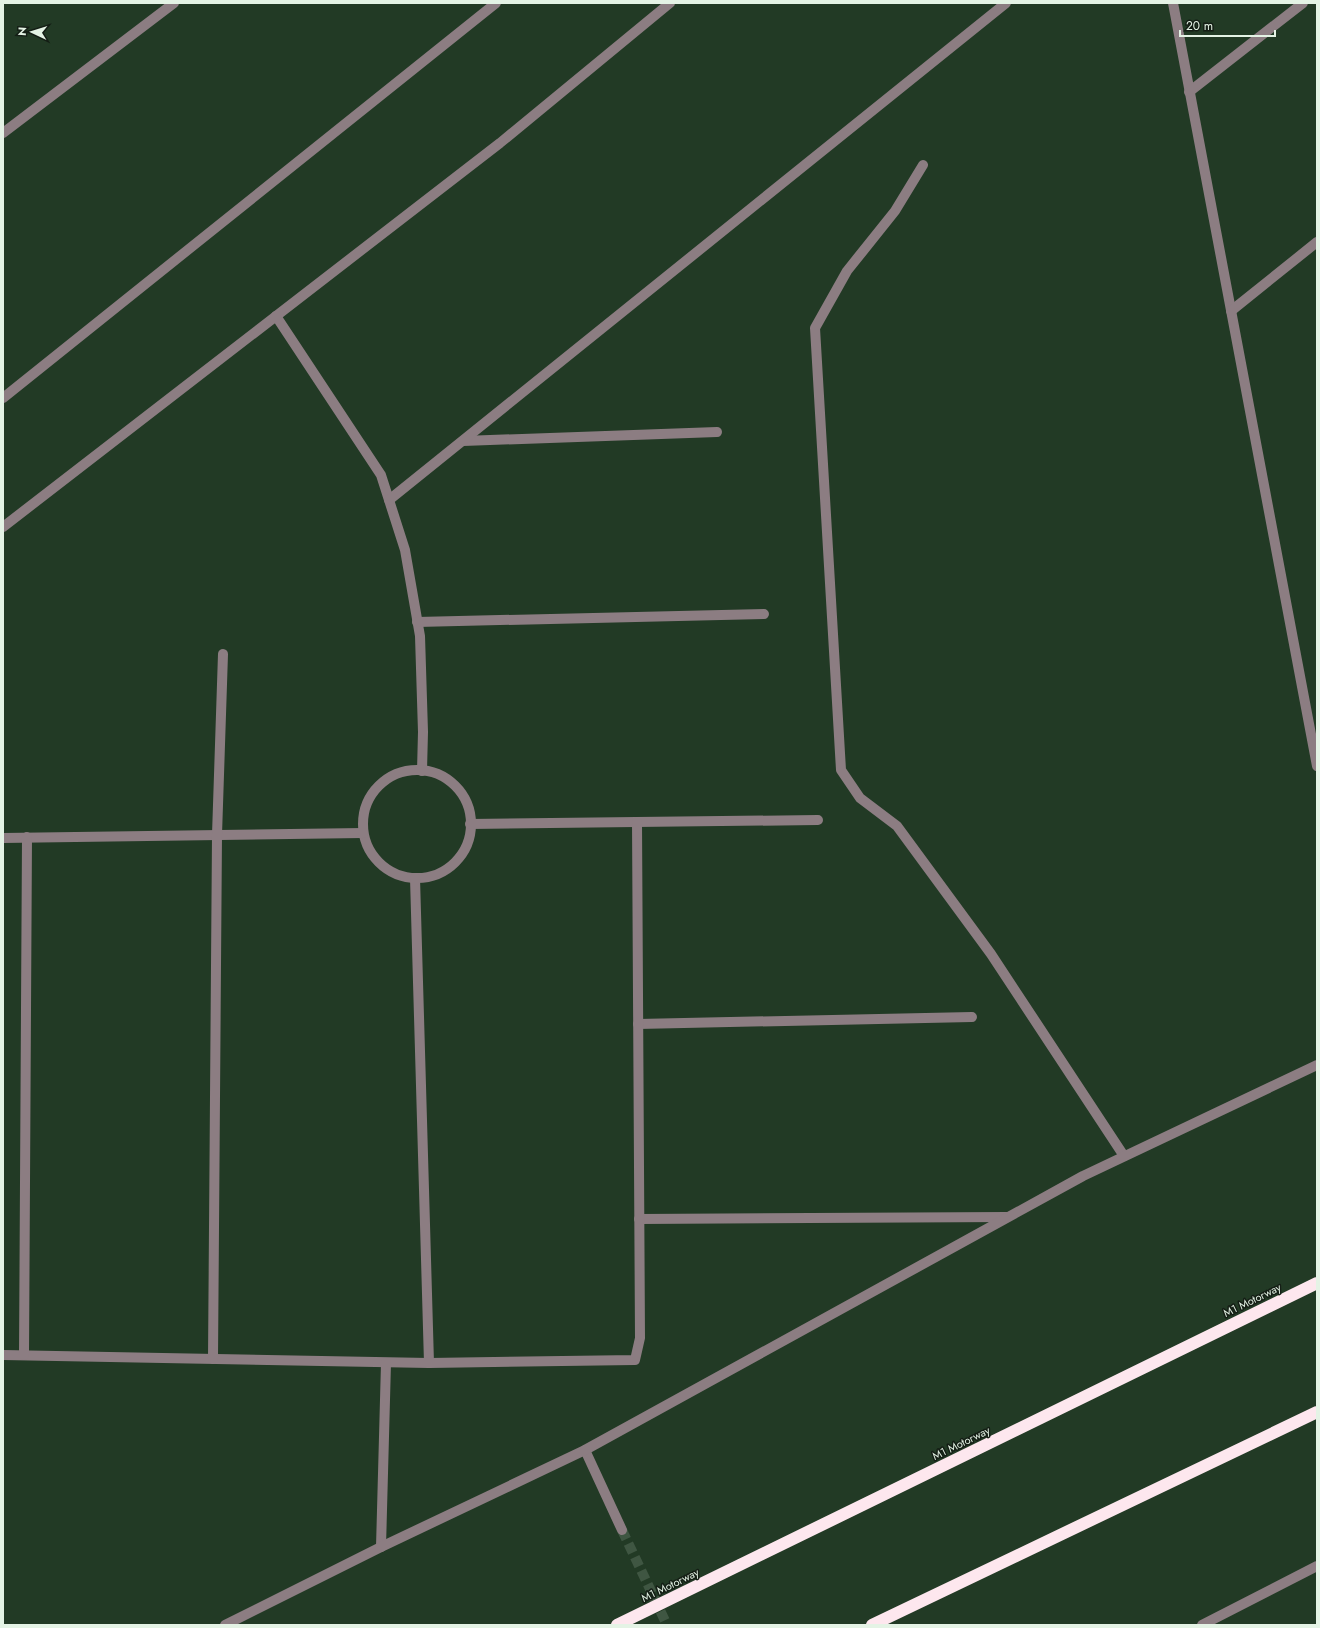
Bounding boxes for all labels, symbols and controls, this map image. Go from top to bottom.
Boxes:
north arrow [12,12,52,52]
scale bar [1180,12,1275,38]
text: 20 m [1186,17,1213,35]
text: N [14,26,30,36]
street label: M1 Motorway [1220,1279,1284,1321]
street label: M1 Motorway [929,1422,993,1464]
street label: M1 Motorway [638,1564,702,1606]

